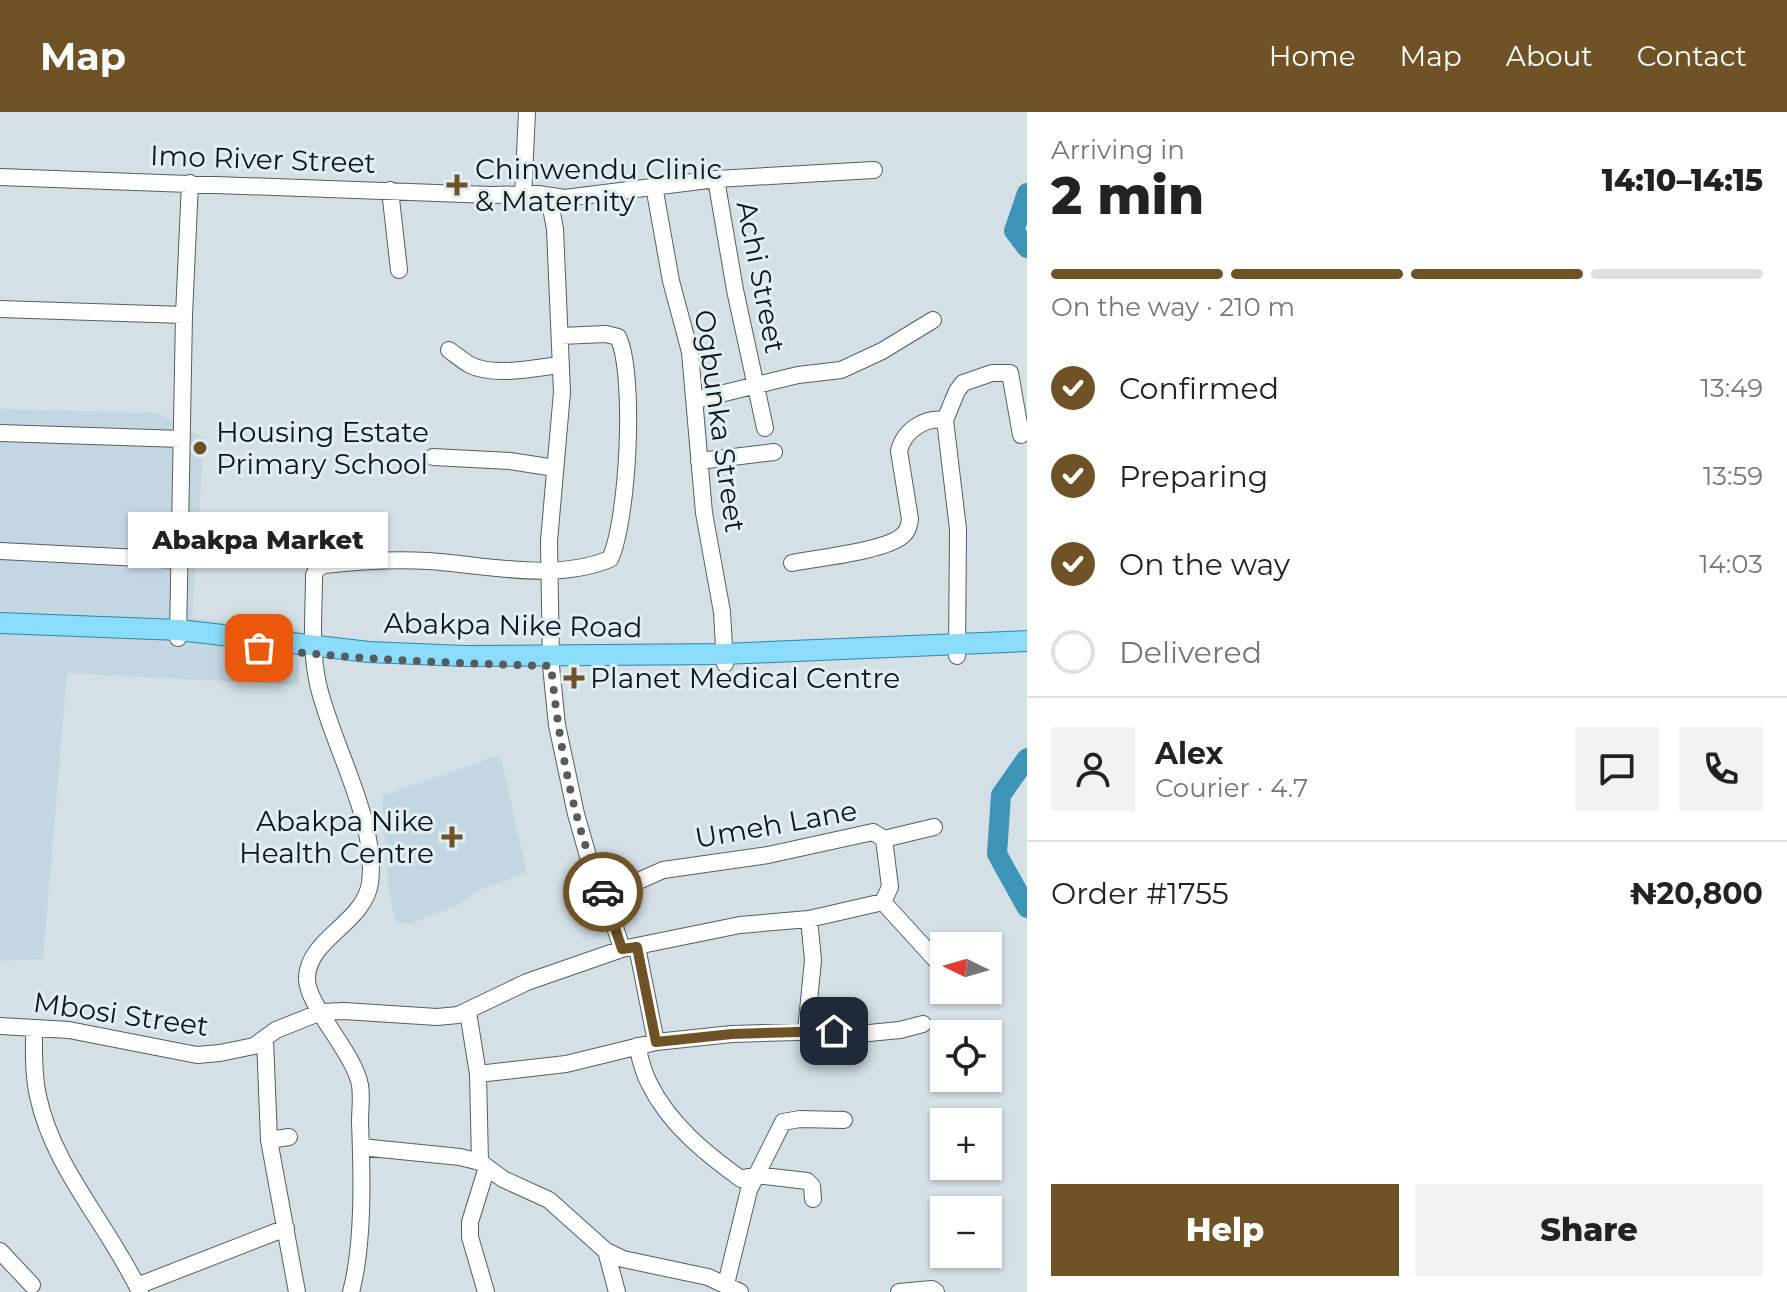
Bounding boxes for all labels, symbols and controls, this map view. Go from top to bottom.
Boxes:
text: Map [40,33,126,80]
text: Home [1269,39,1356,73]
text: Map [1400,39,1462,73]
text: About [1506,39,1593,73]
text: Contact [1637,39,1747,73]
text: Arriving in [1051,134,1185,166]
street label: Imo River Street [150,138,376,180]
place label: Chinwendu Clinic & Maternity [475,152,722,218]
text: 14:10–14:15 [1602,162,1763,199]
text: 2 min [1051,164,1204,227]
marker: Chinwendu Clinic & Maternity [446,174,468,196]
street label: Achi Street [730,198,792,356]
text: On the way · 210 m [1051,291,1295,323]
street label: Ogbunka Street [688,308,752,534]
icon: check [1051,366,1095,410]
text: Confirmed [1119,370,1279,407]
text: 13:49 [1701,372,1763,404]
place label: Housing Estate Primary School [216,415,429,481]
marker: Housing Estate Primary School [191,439,209,457]
icon: check [1051,454,1095,498]
text: Preparing [1119,458,1268,495]
text: 13:59 [1703,460,1763,492]
callout: Abakpa Market [129,512,389,568]
text: Abakpa Market [152,524,364,556]
icon: check [1051,542,1095,586]
text: On the way [1119,546,1290,583]
text: 14:03 [1699,548,1763,580]
street label: Abakpa Nike Road [383,606,643,644]
pin [225,614,293,682]
icon: bag [237,626,281,670]
text: Delivered [1119,634,1262,671]
place label: Planet Medical Centre [590,661,900,695]
marker: Planet Medical Centre [565,669,583,687]
button: person [1051,727,1135,811]
button: chat [1575,727,1659,811]
button: phone [1679,727,1763,811]
text: Alex [1155,735,1223,772]
text: Courier · 4.7 [1155,772,1308,804]
street label: Umeh Lane [692,793,860,855]
place label: Abakpa Nike Health Centre [239,804,434,870]
marker: Abakpa Nike Health Centre [441,826,463,848]
courier [563,852,643,932]
icon: car [581,870,625,914]
text: Order #1755 [1051,875,1229,912]
text: ₦20,800 [1630,875,1763,912]
north arrow [930,932,1002,1004]
map controls [930,932,1002,1268]
street label: Mbosi Street [31,985,211,1043]
pin [800,997,868,1065]
icon: home [812,1009,856,1053]
button: locate [930,1020,1002,1092]
button: + [930,1108,1002,1180]
button: Help [1051,1184,1399,1276]
button: Share [1415,1184,1763,1276]
button: − [930,1196,1002,1268]

